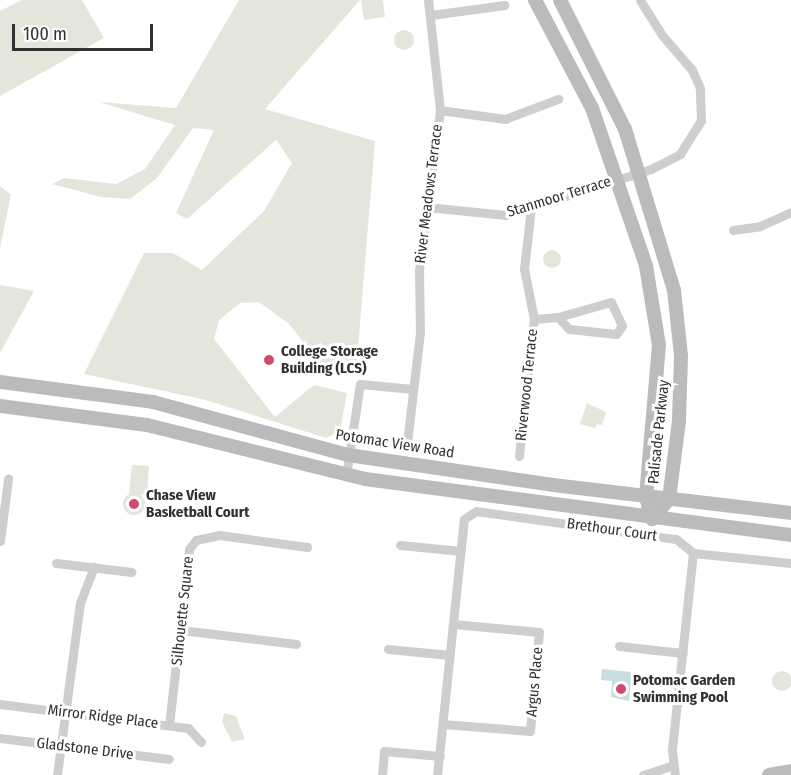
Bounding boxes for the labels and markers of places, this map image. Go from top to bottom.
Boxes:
place label: College Storage Building (LCS) [281,342,378,377]
marker: College Storage Building (LCS) [262,353,276,367]
place label: Chase View Basketball Court [146,486,249,521]
marker: Chase View Basketball Court [127,497,141,511]
place label: Potomac Garden Swimming Pool [633,671,735,706]
marker: Potomac Garden Swimming Pool [614,682,628,696]

